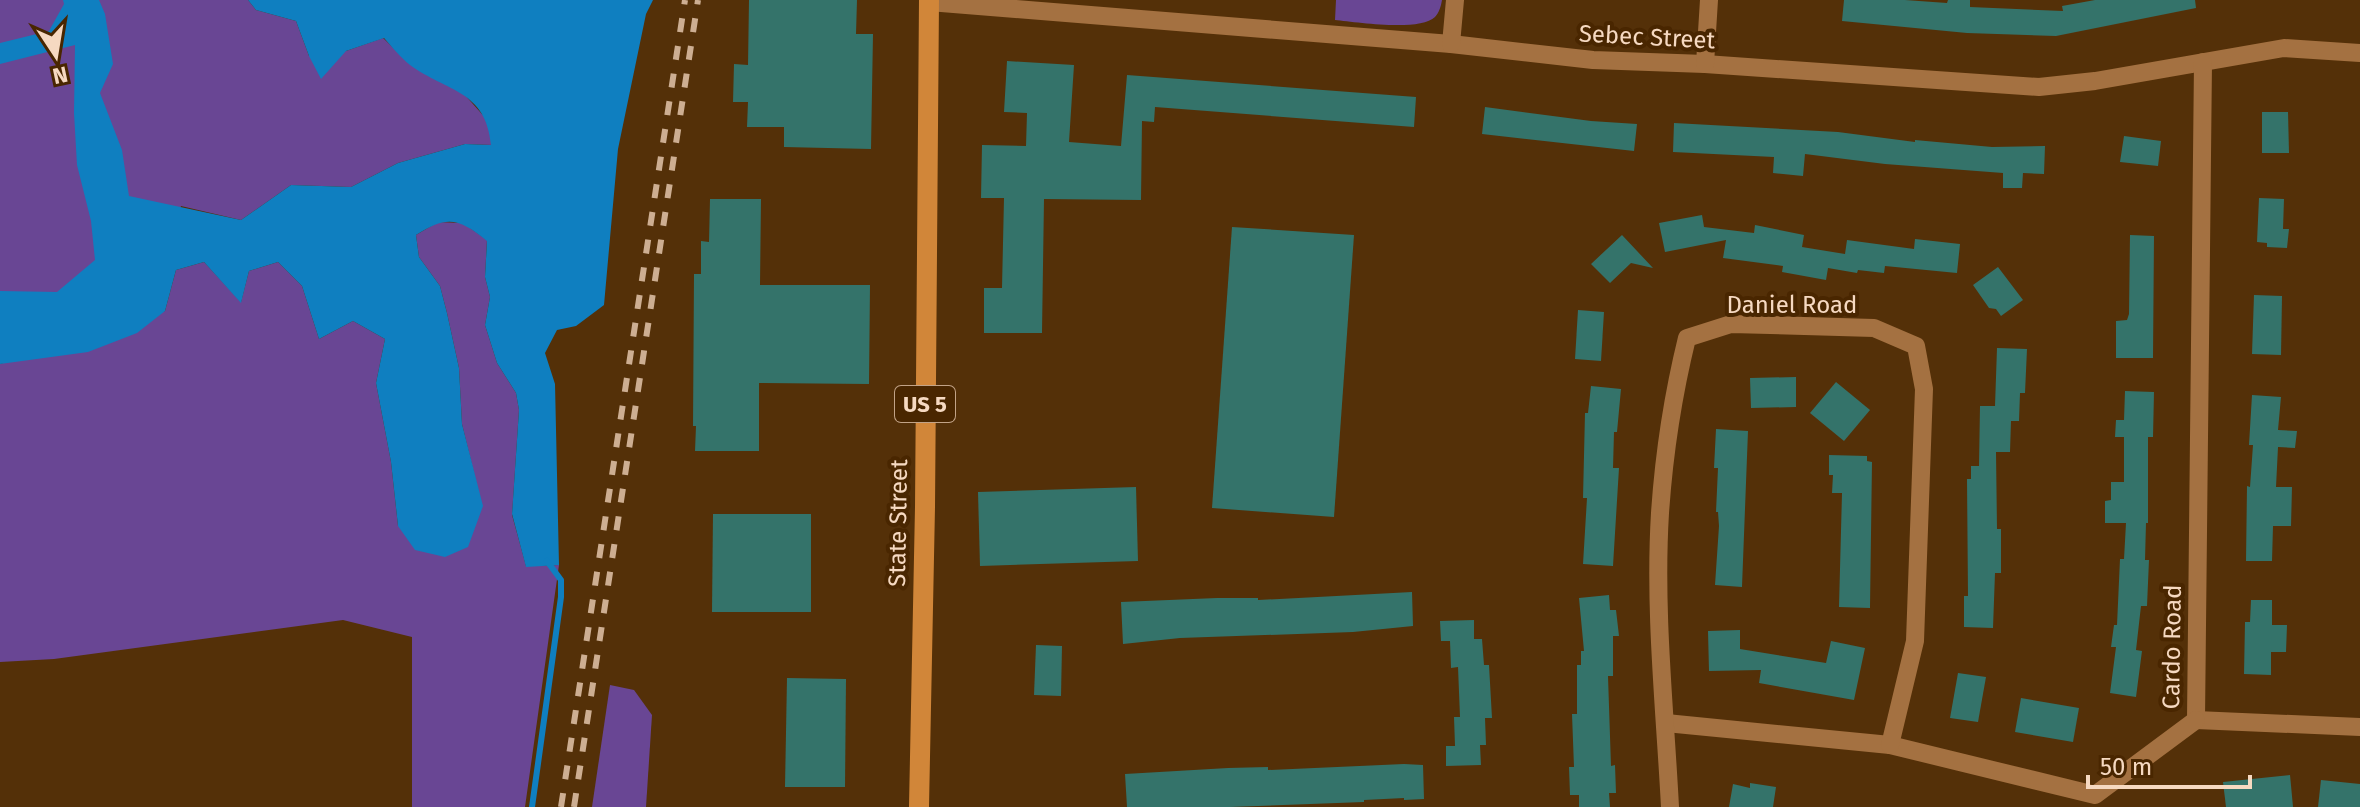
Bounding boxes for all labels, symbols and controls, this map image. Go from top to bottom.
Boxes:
north arrow [16,16,96,96]
street label: Sebec Street [1578,19,1716,55]
text: N [50,60,70,90]
street label: Daniel Road [1727,291,1857,319]
road number: US 5 [895,386,955,422]
street label: State Street [883,459,913,587]
street label: Cardo Road [2157,584,2187,710]
scale bar [2088,739,2250,789]
text: 50 m [2100,753,2152,781]

